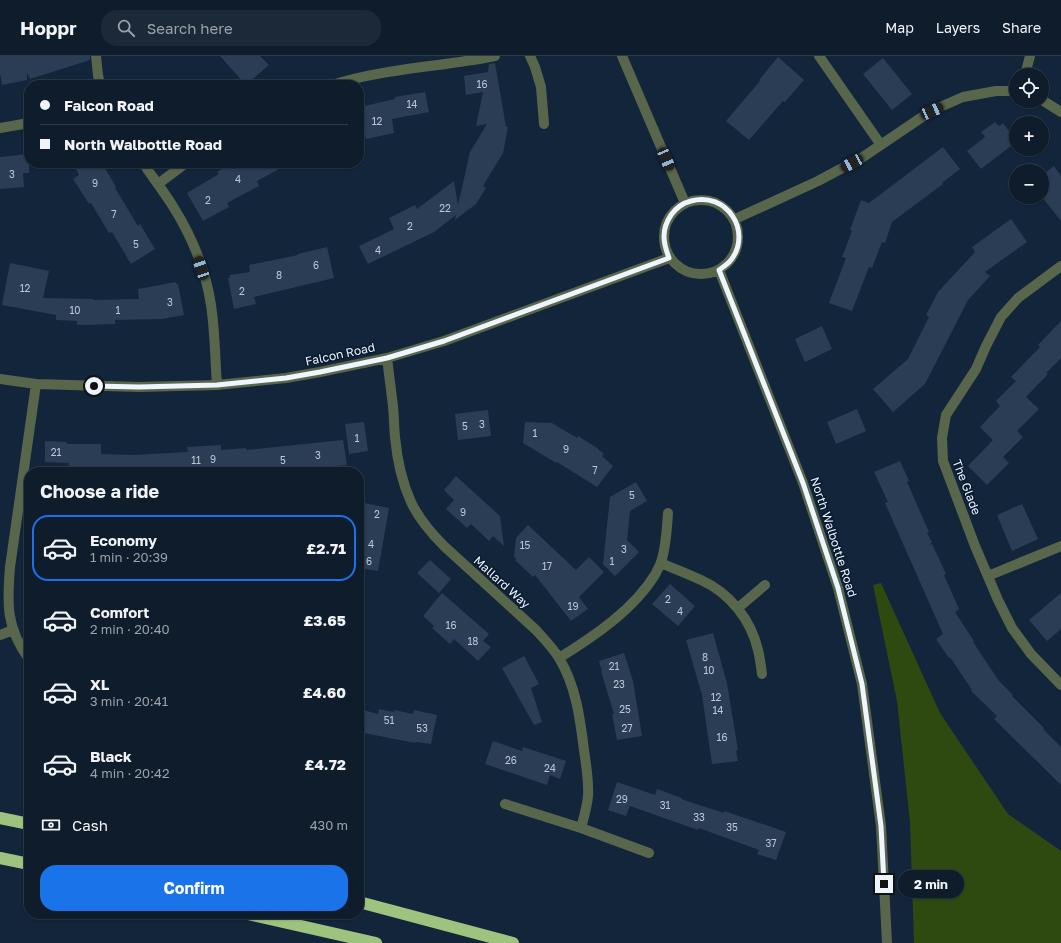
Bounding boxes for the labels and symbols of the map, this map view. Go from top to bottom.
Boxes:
house number: 16 [477,78,487,90]
house number: 14 [407,98,417,110]
car [919,101,945,121]
house number: 12 [372,115,383,127]
car [656,146,676,172]
car [839,152,865,174]
house number: 3 [9,168,15,180]
house number: 4 [235,173,241,185]
house number: 9 [92,177,98,189]
house number: 2 [205,194,211,206]
house number: 22 [439,202,451,214]
house number: 7 [111,208,117,220]
house number: 2 [407,220,413,232]
house number: 5 [133,238,139,250]
house number: 4 [375,244,381,256]
car [192,255,210,281]
house number: 6 [313,259,319,271]
house number: 8 [276,269,282,281]
house number: 12 [20,282,31,294]
house number: 2 [239,285,245,297]
house number: 3 [167,296,173,308]
house number: 10 [69,304,81,316]
house number: 1 [116,304,121,316]
street label: Falcon Road [304,339,376,369]
route start [85,377,103,395]
house number: 3 [479,418,485,430]
house number: 5 [462,420,468,432]
house number: 1 [533,427,538,439]
house number: 1 [355,432,360,444]
house number: 9 [563,443,569,455]
house number: 21 [51,446,61,458]
house number: 3 [315,449,321,461]
house number: 9 [210,453,216,465]
house number: 11 [191,454,201,466]
house number: 5 [280,454,286,466]
street label: The Glade [950,457,984,517]
house number: 7 [592,464,598,476]
street label: North Walbottle Road [808,475,860,599]
house number: 5 [629,489,635,501]
house number: 9 [460,506,466,518]
house number: 2 [374,508,380,520]
house number: 4 [368,538,374,550]
house number: 15 [520,539,531,551]
house number: 3 [621,543,627,555]
street label: Mallard Way [471,553,534,611]
house number: 6 [366,555,372,567]
house number: 1 [610,555,615,567]
house number: 17 [542,560,552,572]
house number: 2 [665,593,671,605]
house number: 19 [568,600,578,612]
house number: 4 [677,605,683,617]
house number: 16 [446,619,456,631]
house number: 18 [468,635,478,647]
house number: 8 [702,651,708,663]
house number: 21 [609,660,619,672]
house number: 10 [703,664,715,676]
house number: 23 [613,678,625,690]
house number: 12 [711,691,722,703]
house number: 25 [619,703,631,715]
house number: 14 [713,704,723,716]
house number: 51 [384,714,394,726]
house number: 53 [416,722,428,734]
house number: 27 [621,722,633,734]
house number: 16 [717,731,727,743]
house number: 26 [505,754,517,766]
house number: 24 [544,762,556,774]
house number: 29 [616,793,628,805]
house number: 31 [660,799,670,811]
house number: 33 [693,811,705,823]
house number: 35 [726,821,738,833]
house number: 37 [765,837,777,849]
callout: 2 min [898,870,964,898]
route end [875,875,893,893]

